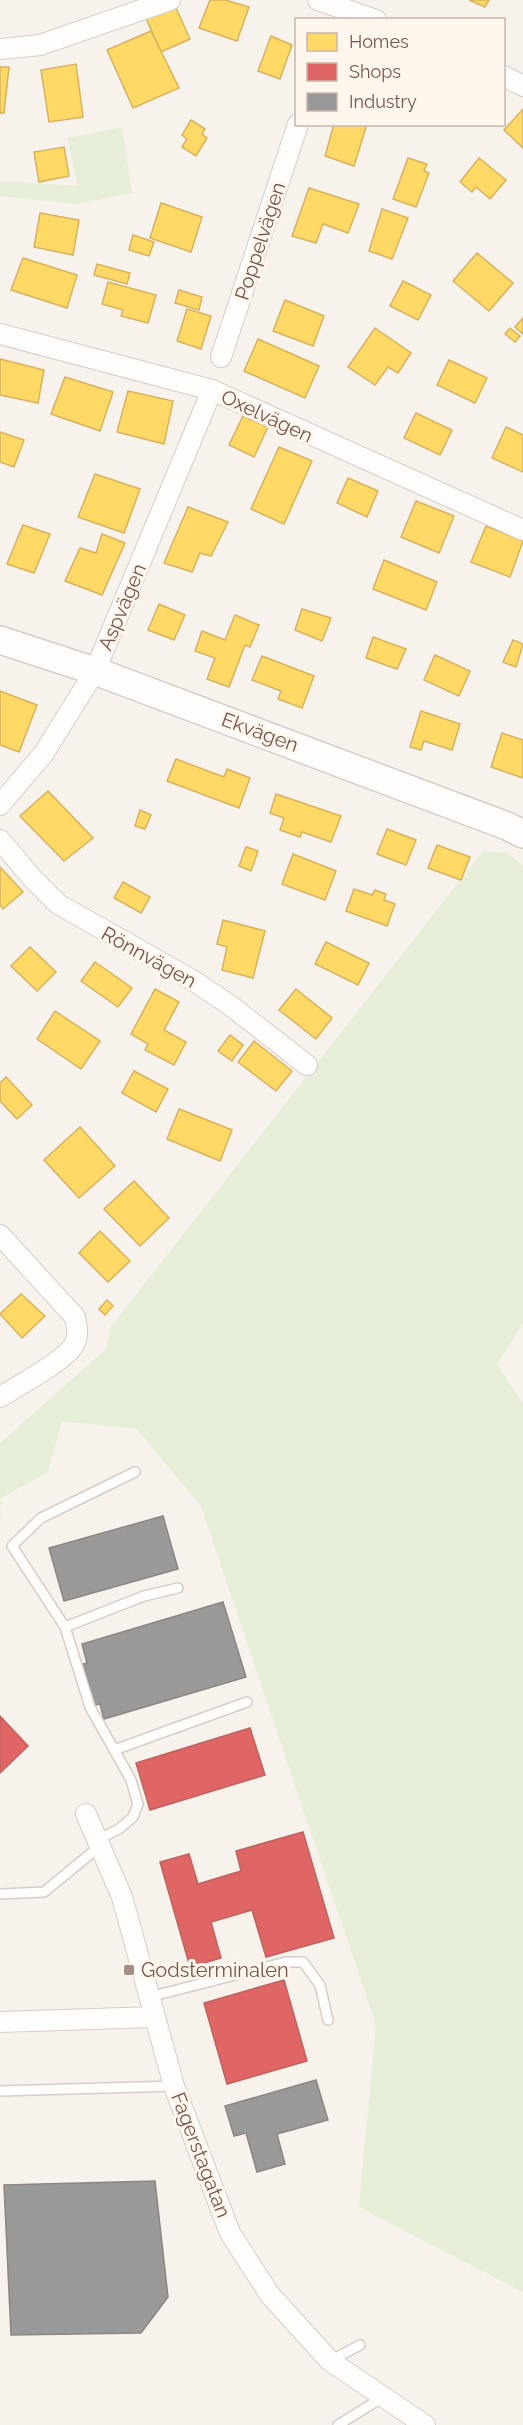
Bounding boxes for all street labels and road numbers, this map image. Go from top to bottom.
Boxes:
street label: Poppelvägen [230,179,290,303]
street label: Oxelvägen [217,384,317,448]
street label: Aspvägen [93,560,151,654]
street label: Ekvägen [218,707,302,757]
street label: Rönnvägen [97,921,201,993]
street label: Fagerstagatan [166,2089,236,2221]

